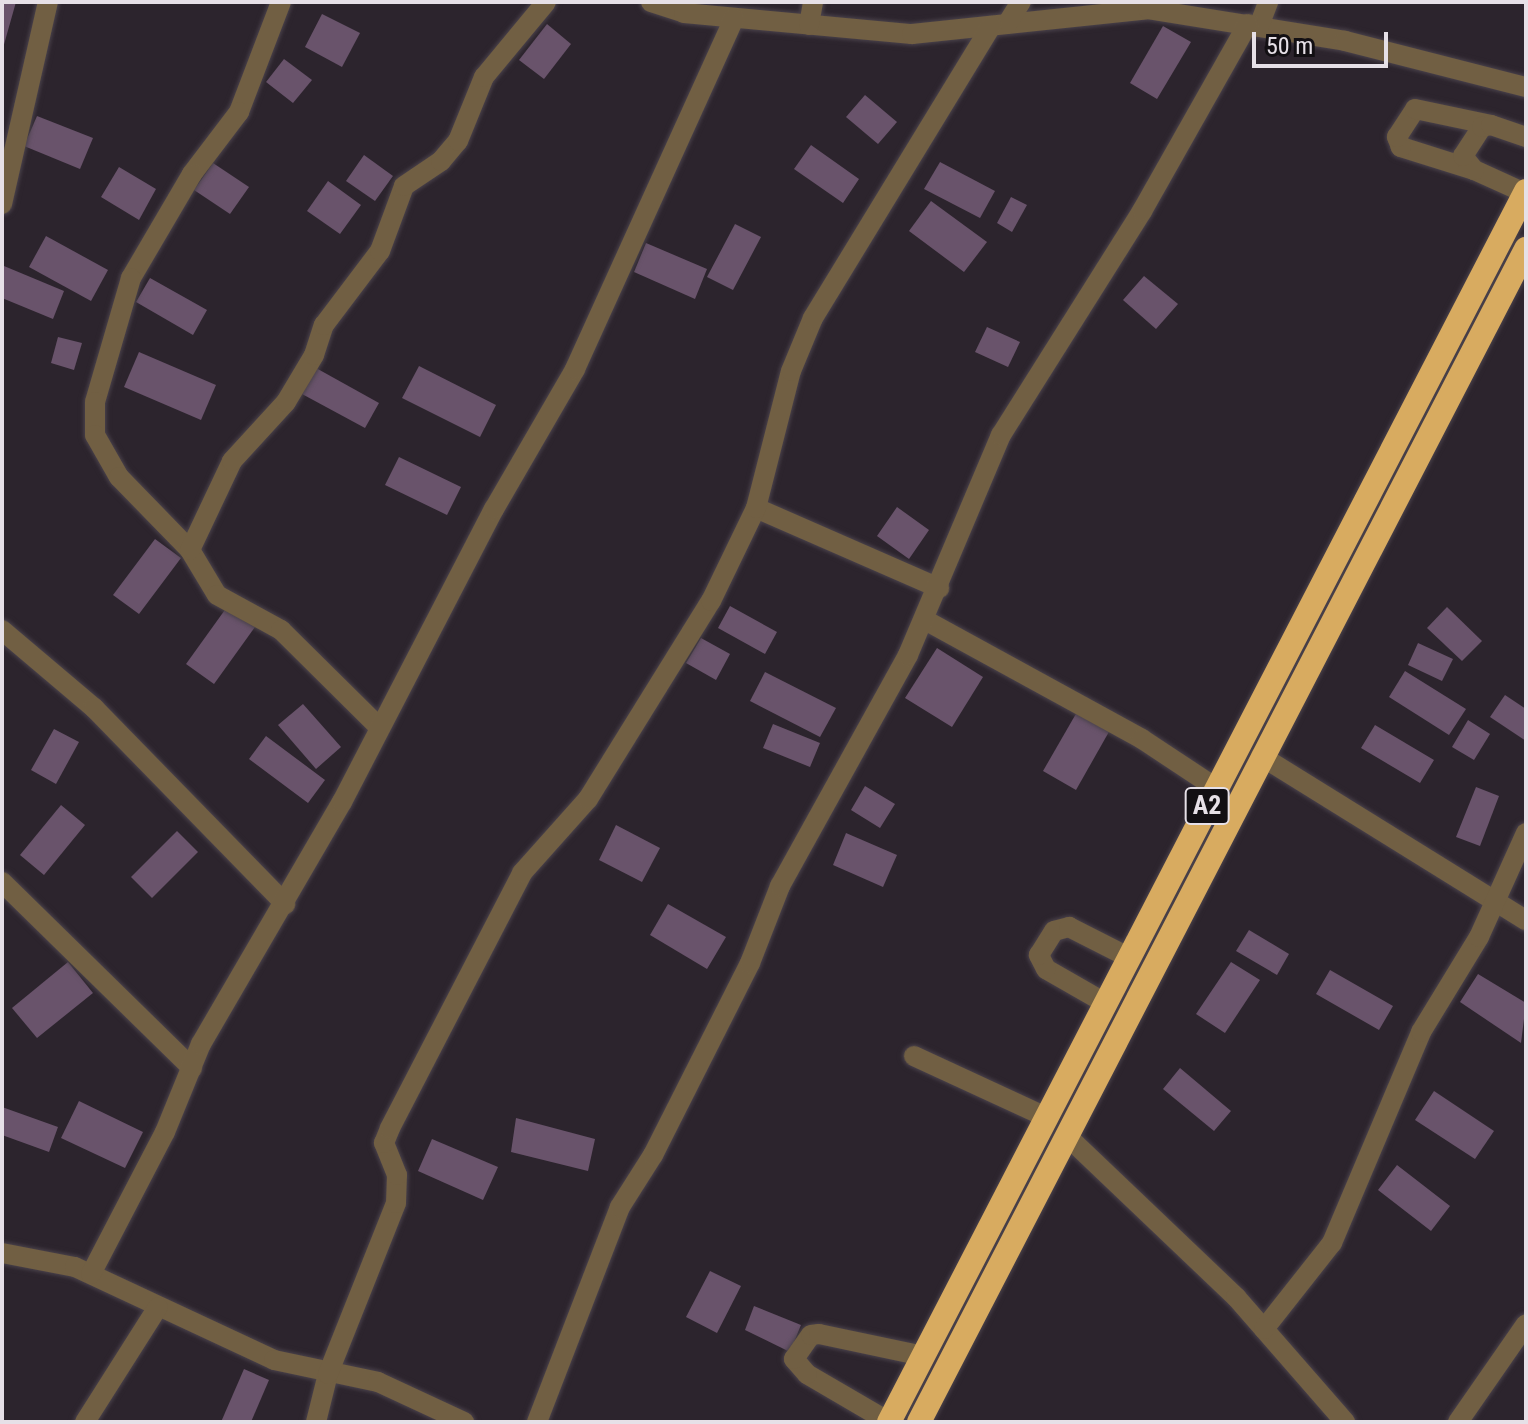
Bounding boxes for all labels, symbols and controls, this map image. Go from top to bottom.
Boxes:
scale bar [1256,16,1392,66]
text: 50 m [1266,32,1313,60]
road number: A2 [1183,784,1231,828]

